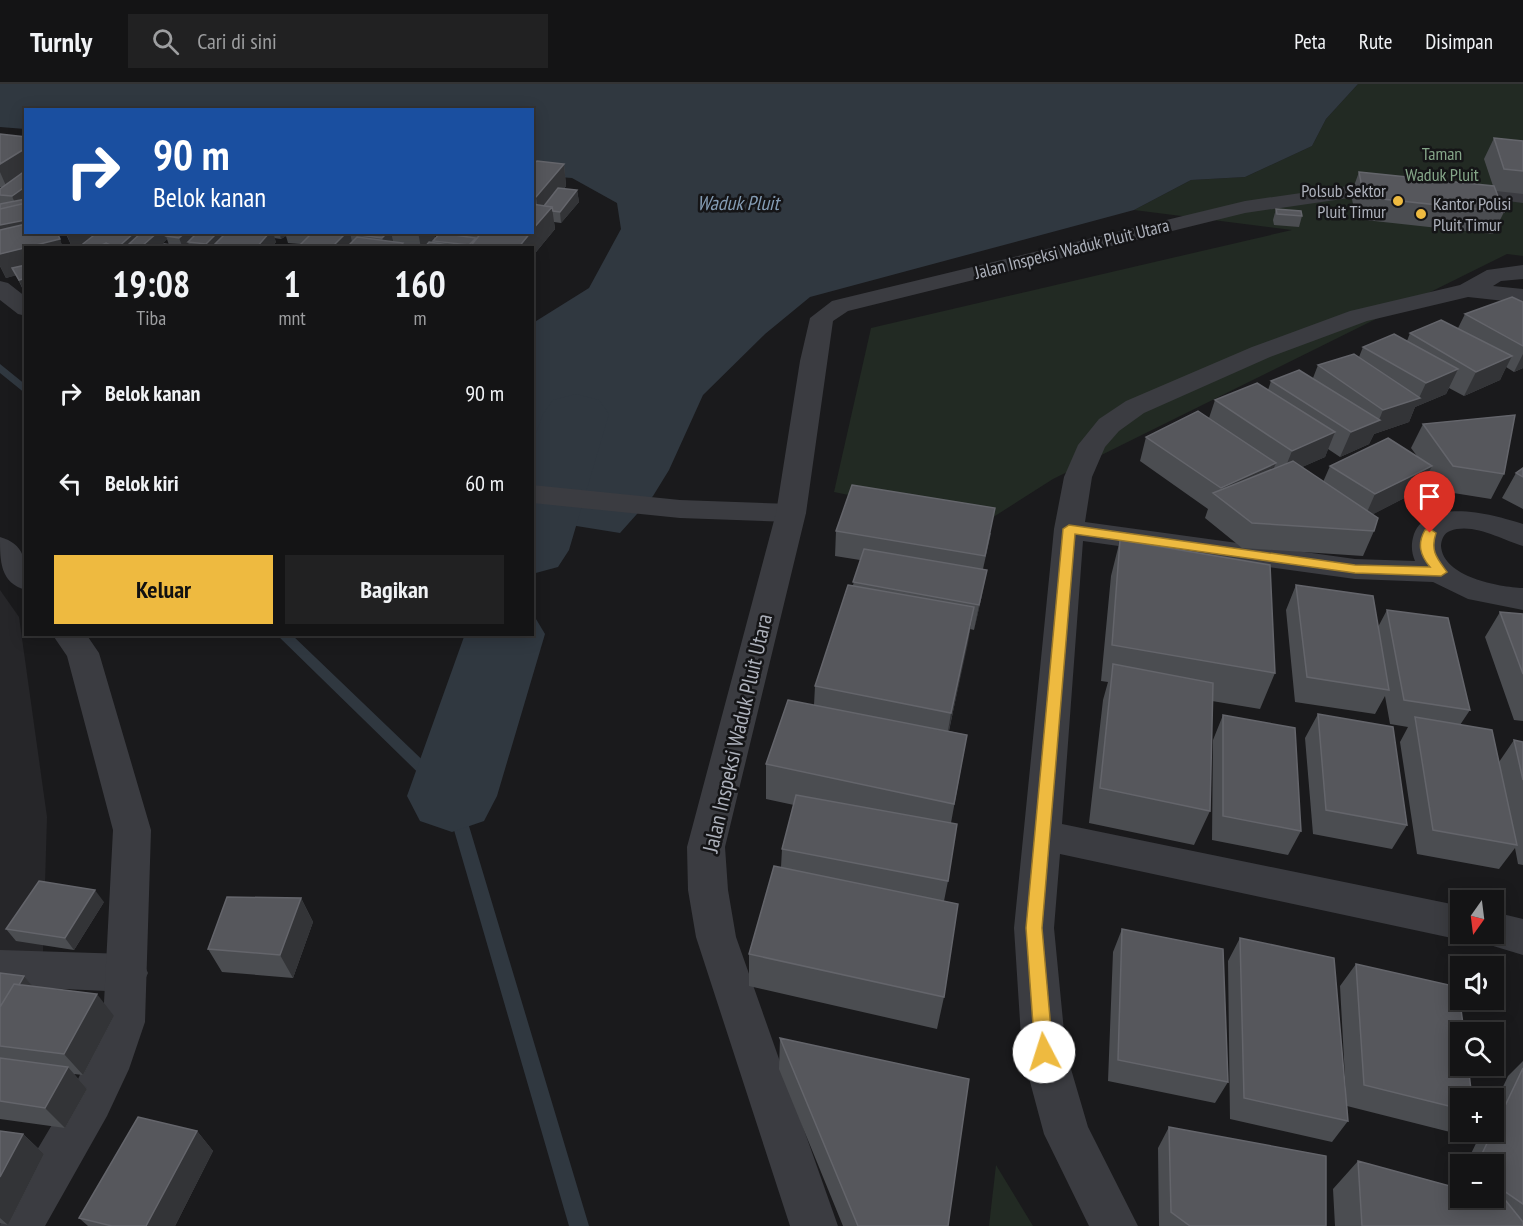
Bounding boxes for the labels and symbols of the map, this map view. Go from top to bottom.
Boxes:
park label: Taman Waduk Pluit [1405,142,1479,186]
place label: Polsub Sektor Pluit Timur [1301,179,1386,223]
water label: Waduk Pluit [697,190,781,216]
place label: Kantor Polisi Pluit Timur [1433,192,1511,236]
marker: Polsub Sektor Pluit Timur [1391,194,1405,208]
marker: Kantor Polisi Pluit Timur [1414,207,1428,221]
street label: Jalan Inspeksi Waduk Pluit Utara [971,213,1172,284]
pin [1404,471,1455,533]
street label: Jalan Inspeksi Waduk Pluit Utara [696,611,778,856]
north arrow [1450,890,1504,944]
position arrow [1012,1020,1076,1084]

